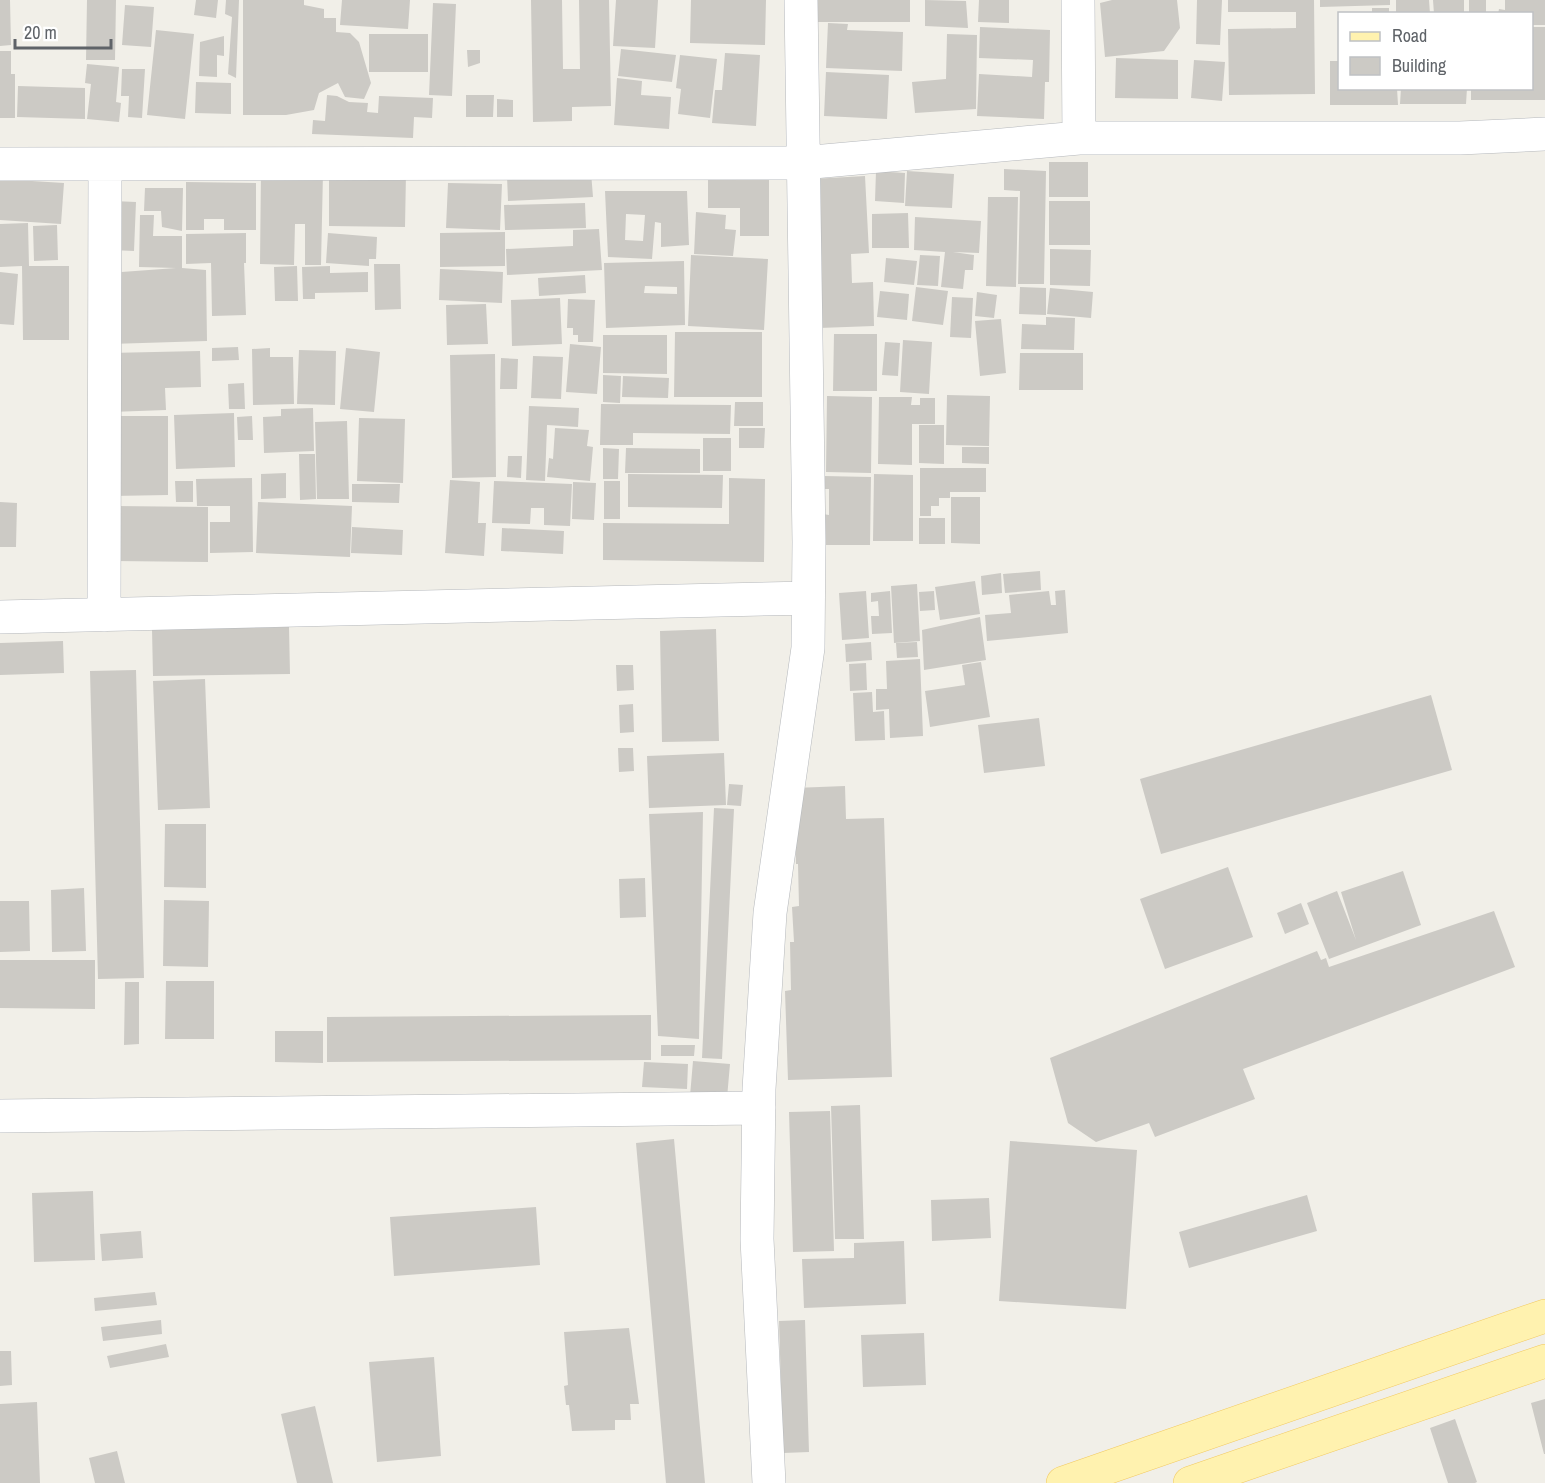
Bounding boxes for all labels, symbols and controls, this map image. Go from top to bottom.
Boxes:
scale bar [15,12,111,50]
legend [1338,12,1533,90]
text: 20 m [24,20,57,45]
text: Road [1392,23,1427,48]
text: Building [1392,53,1447,78]

